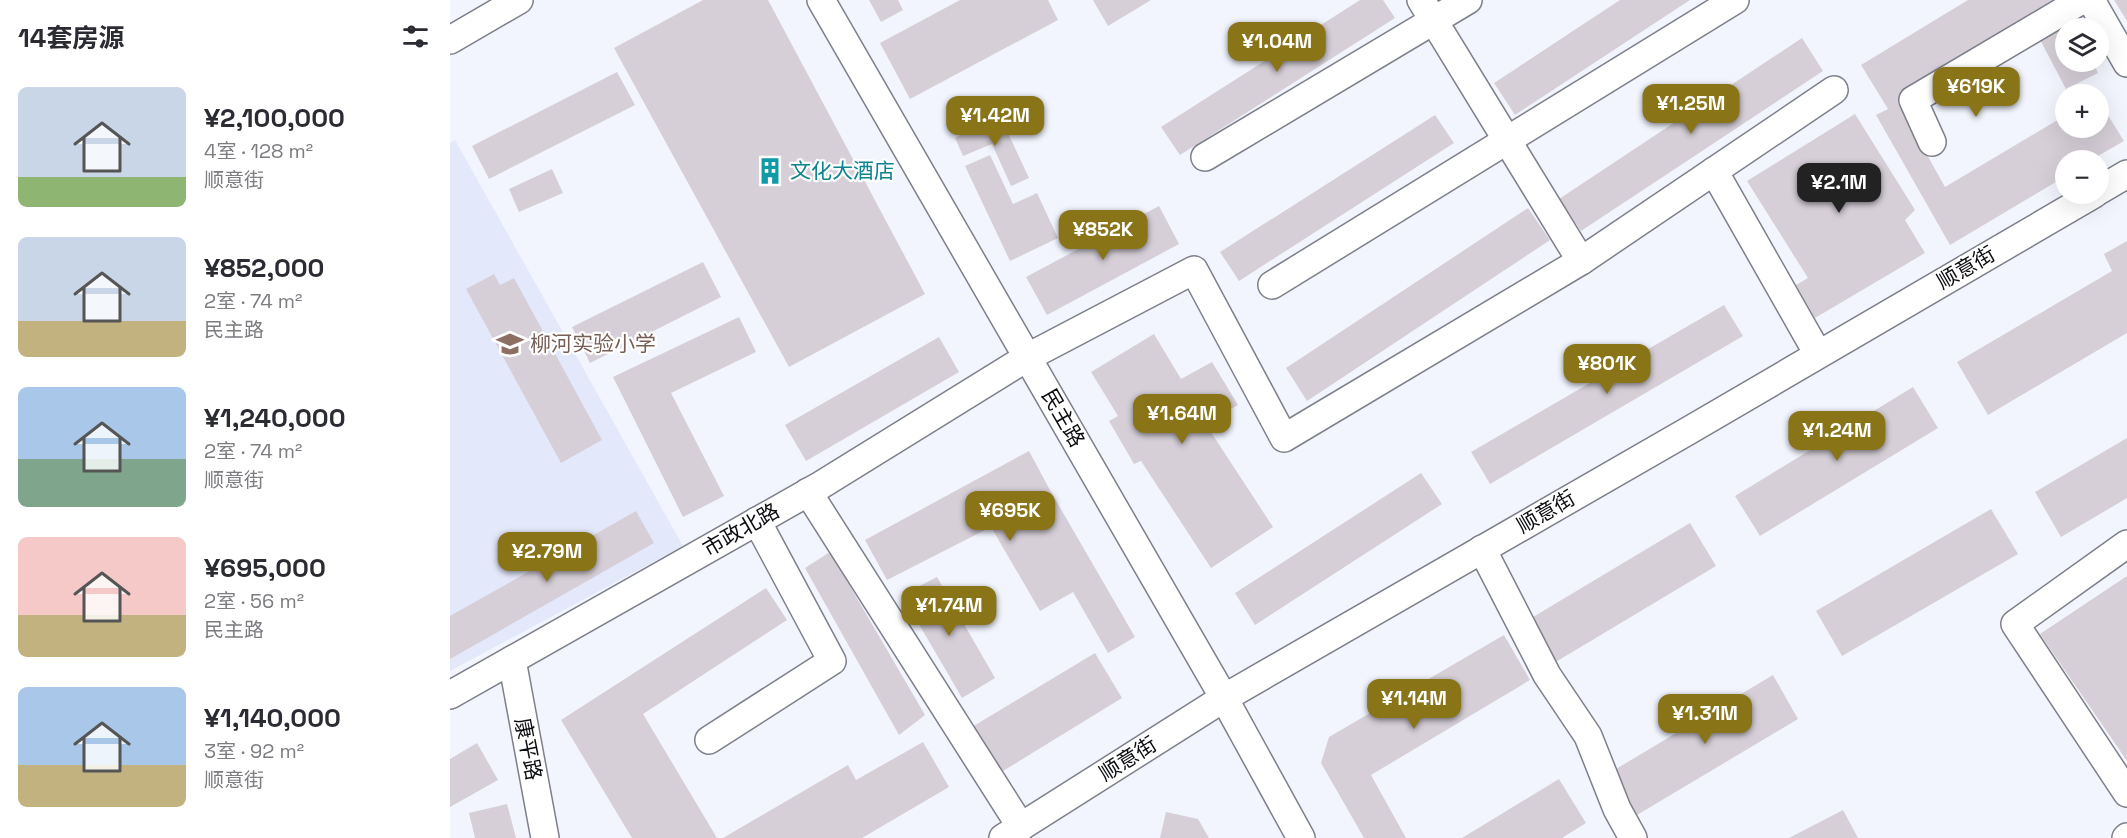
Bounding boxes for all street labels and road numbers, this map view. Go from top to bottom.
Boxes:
street label: 顺意街 [1932,240,2000,295]
street label: 民主路 [1036,384,1091,452]
street label: 顺意街 [1512,484,1580,539]
street label: 市政北路 [698,497,784,562]
street label: 康平路 [509,715,548,782]
street label: 顺意街 [1094,730,1162,787]

